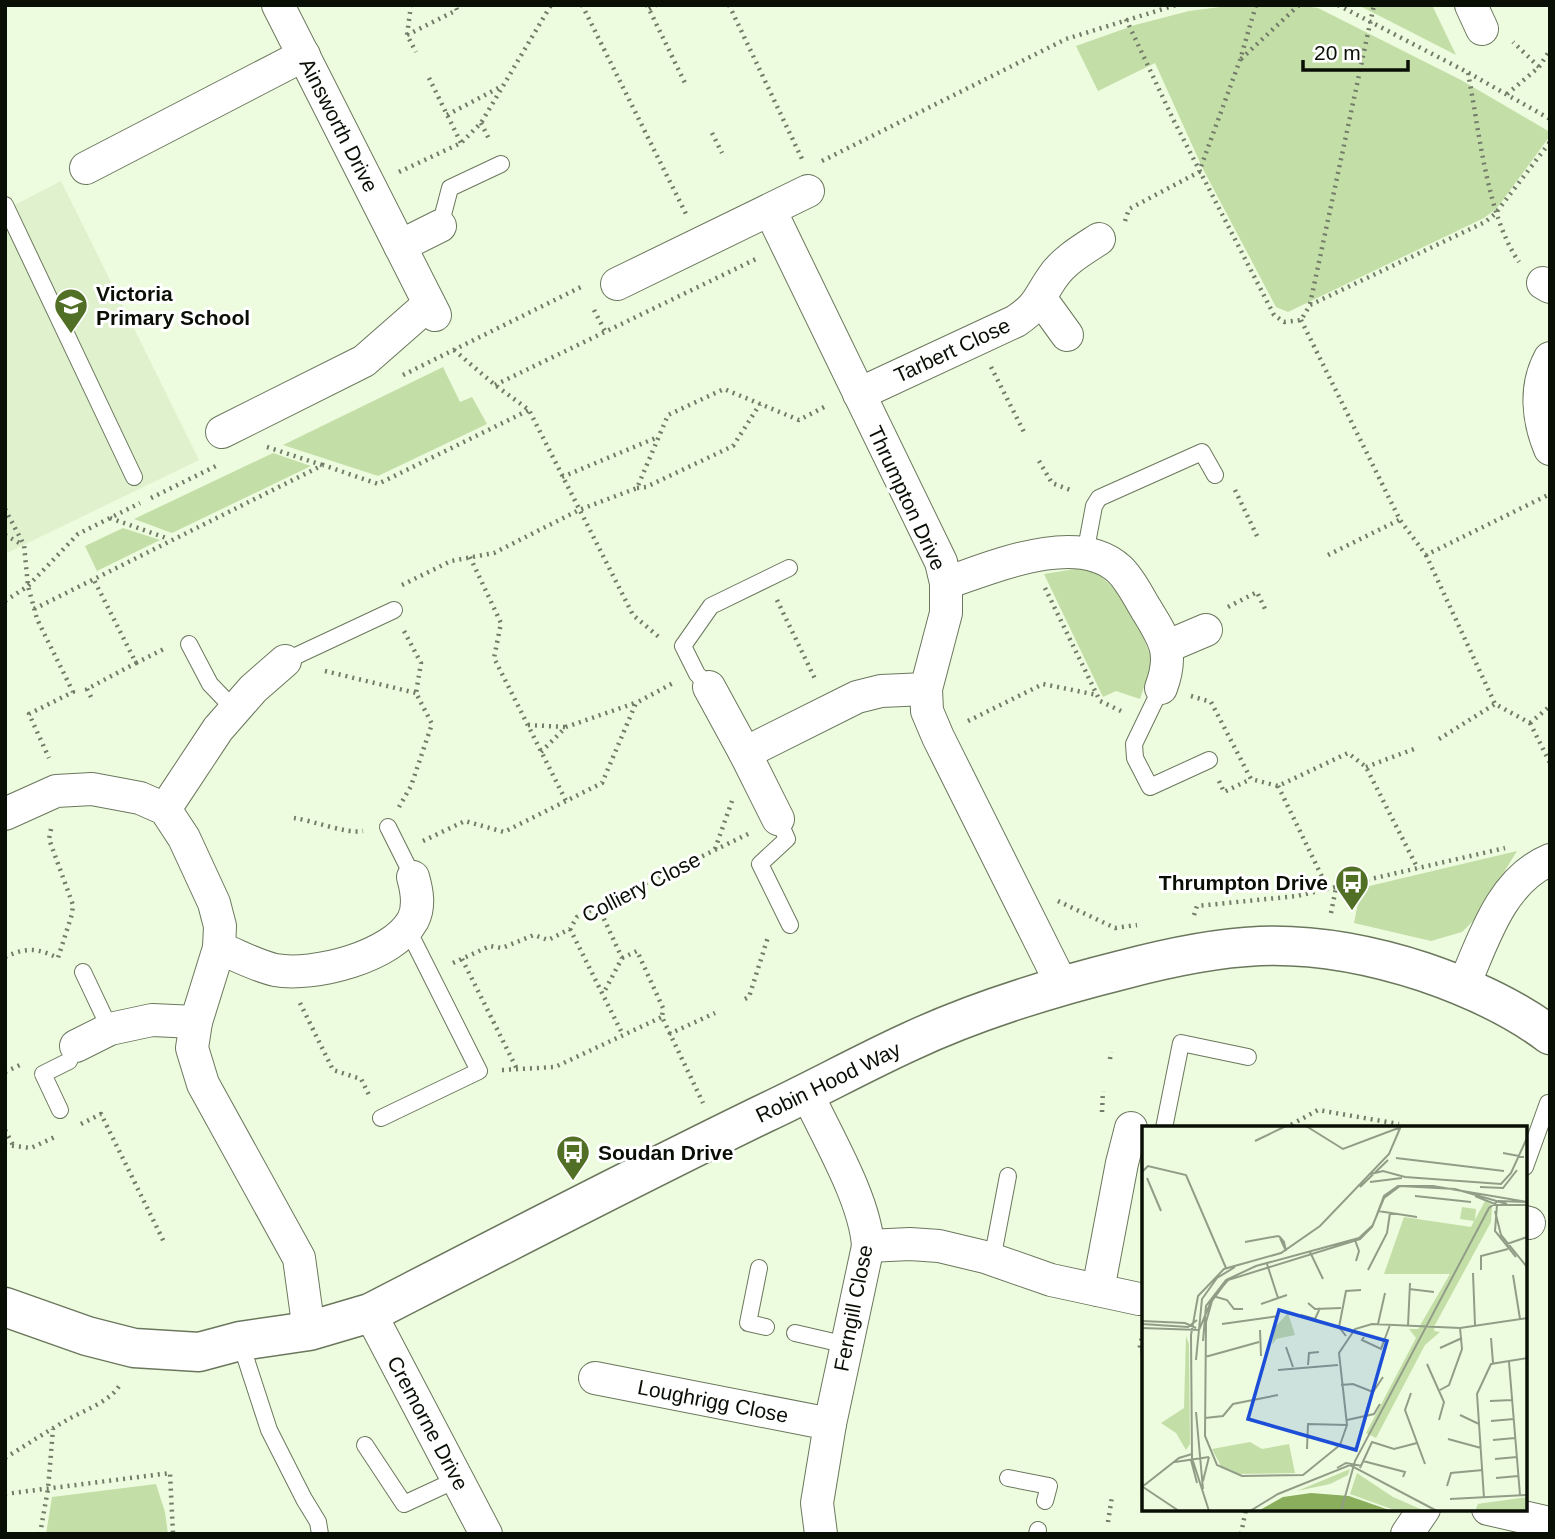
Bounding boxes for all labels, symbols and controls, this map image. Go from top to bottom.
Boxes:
scale bar [1303,28,1408,72]
text: 20 m [1314,41,1361,64]
street label: Ainsworth Drive [295,54,383,196]
place label: Victoria Primary School [96,282,250,329]
school or university icon: Victoria Primary School [52,286,90,335]
street label: Tarbert Close [891,313,1013,387]
street label: Thrumpton Drive [864,422,950,574]
street label: Colliery Close [578,847,704,927]
bus stop icon: Thrumpton Drive [1333,863,1371,912]
place label: Thrumpton Drive [1159,871,1328,894]
street label: Robin Hood Way [752,1037,904,1127]
inset map [1142,1126,1527,1511]
bus stop icon: Soudan Drive [554,1133,592,1182]
place label: Soudan Drive [598,1141,733,1164]
street label: Ferngill Close [829,1243,877,1373]
street label: Cremorne Drive [383,1352,473,1494]
street label: Loughrigg Close [636,1375,790,1427]

